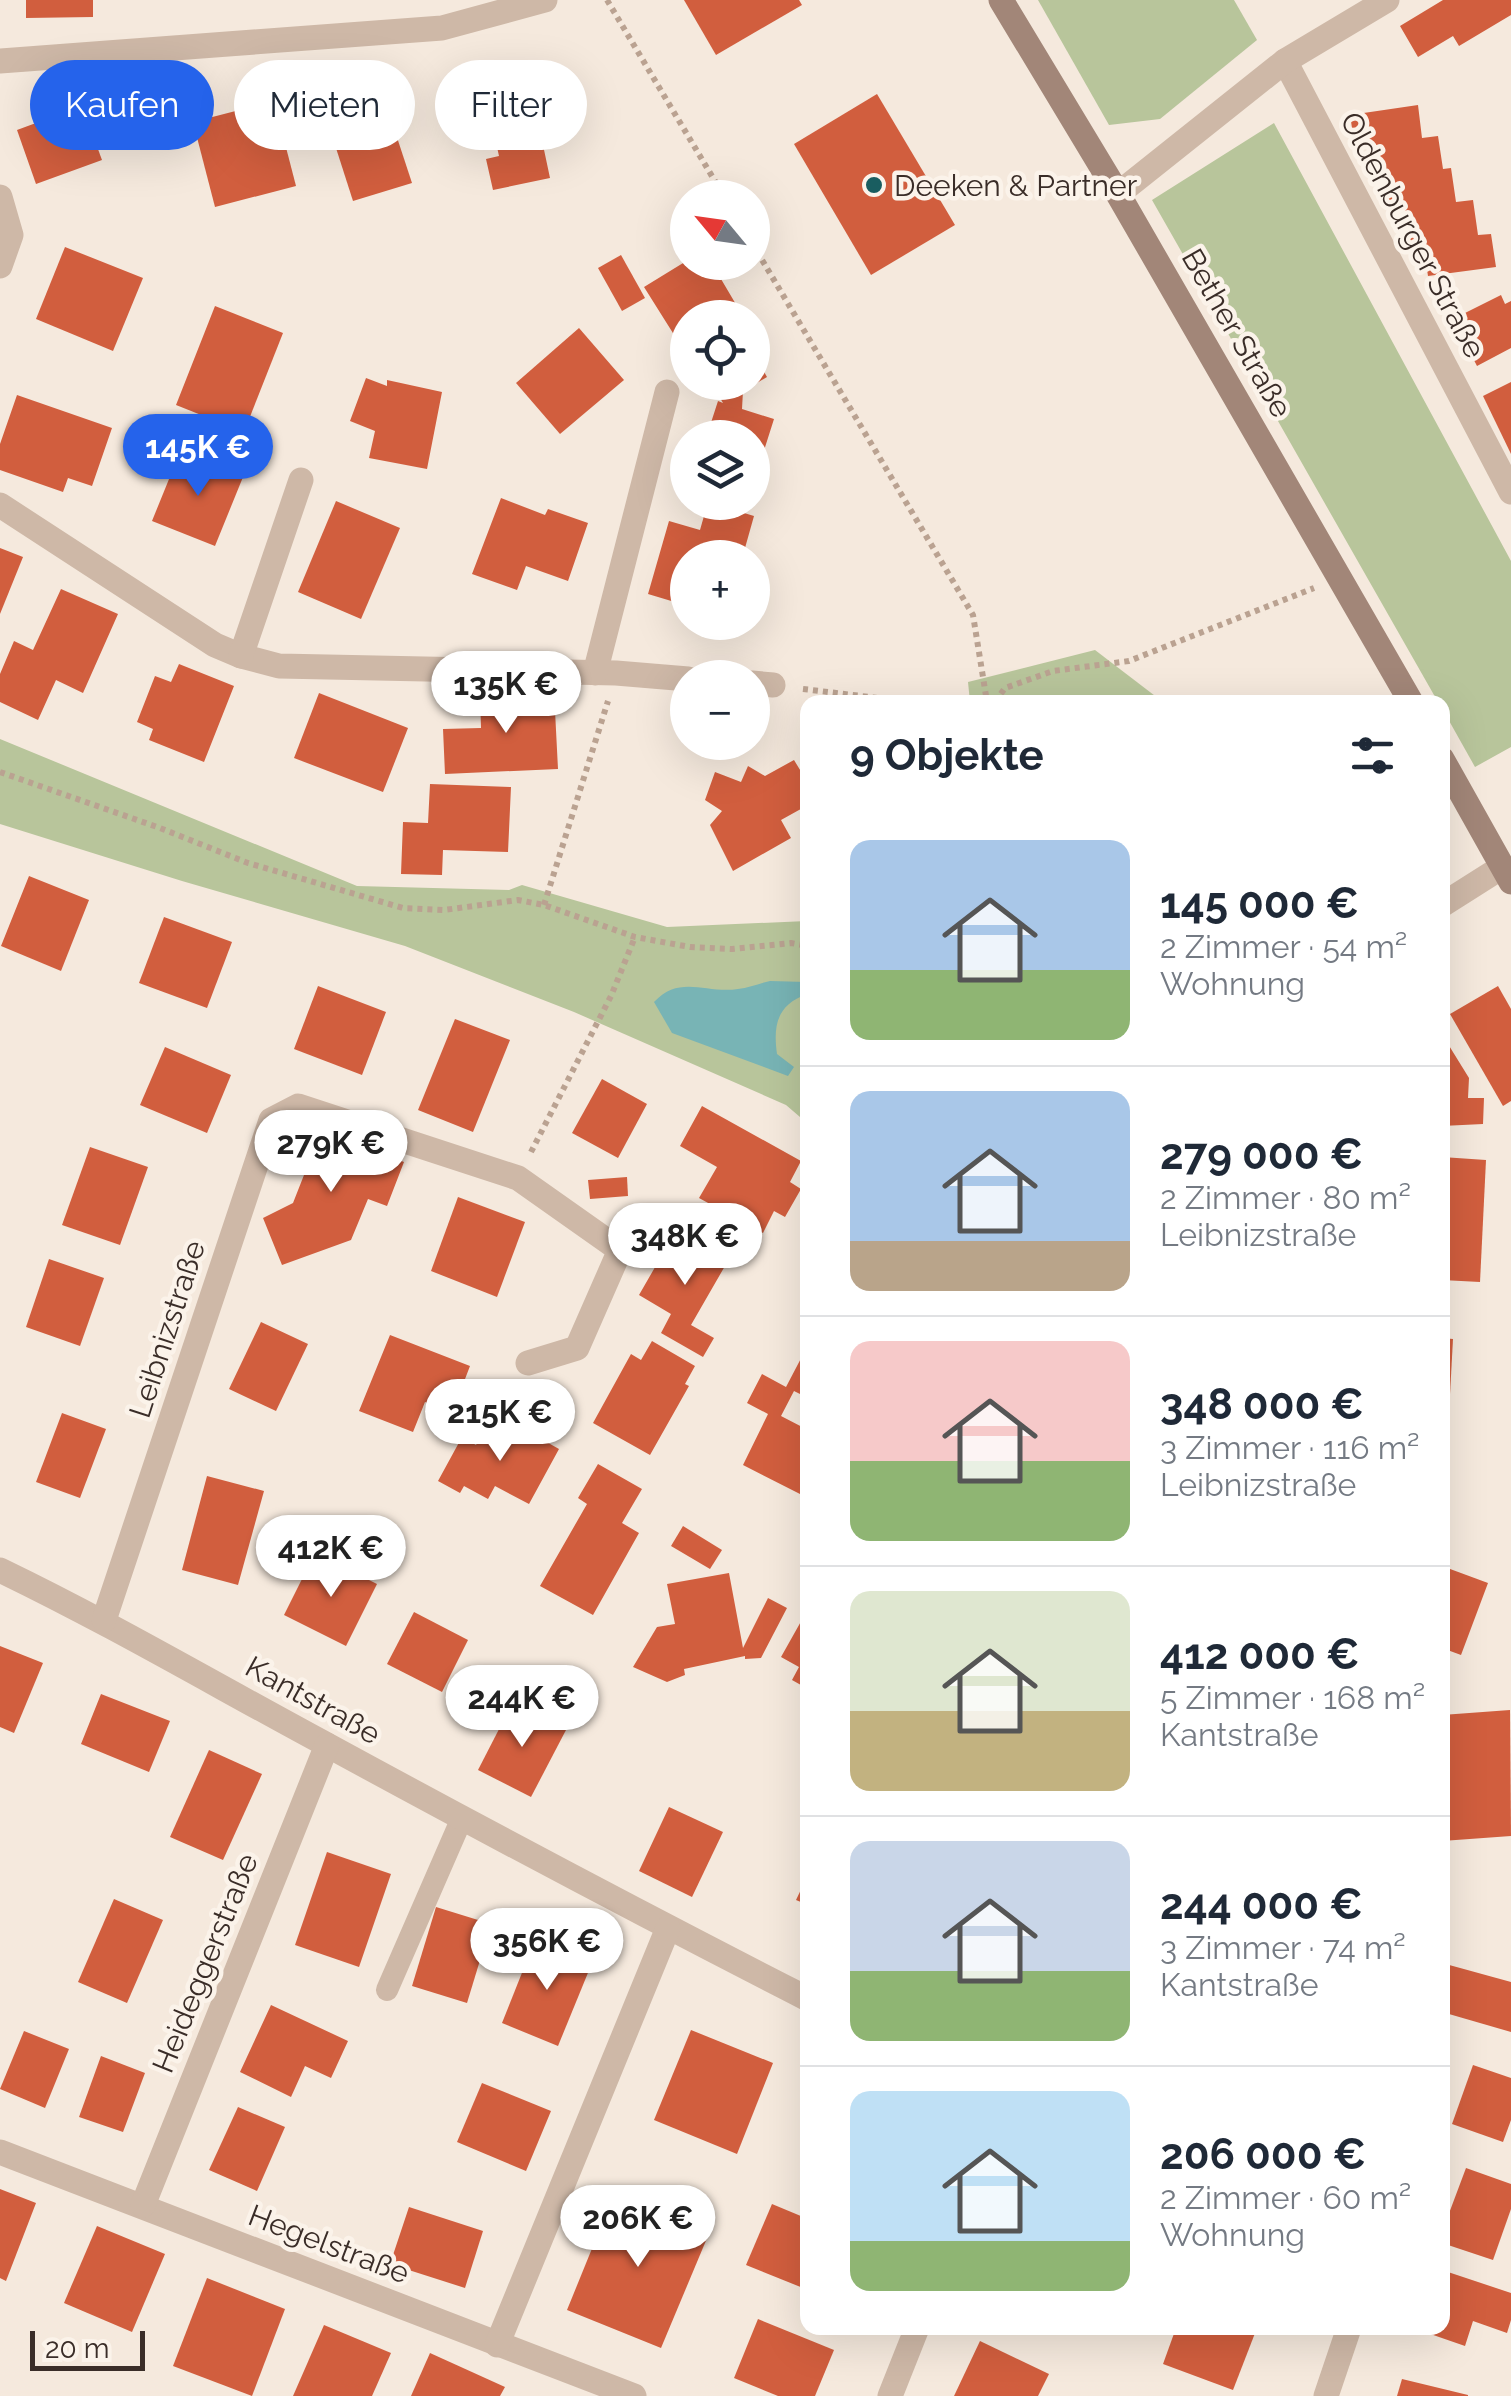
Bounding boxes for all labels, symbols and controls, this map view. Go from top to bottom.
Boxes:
chip: Kaufen [30,60,214,150]
chip: Mieten [234,60,415,150]
chip: Filter [435,60,587,150]
street label: Oldenburger Straße [1333,106,1493,364]
place label: Deeken & Partner [894,168,1138,203]
marker: Deeken & Partner [863,174,885,196]
north arrow [670,180,770,280]
map controls [670,180,770,760]
street label: Bether Straße [1175,242,1299,424]
button: locate [670,300,770,400]
pin: 145K € [117,414,279,499]
button: layers [670,420,770,520]
text: 145K € [145,428,251,465]
button: + [670,540,770,640]
pin: 135K € [425,651,587,736]
button: − [670,660,770,760]
text: 135K € [453,665,559,702]
icon: filters [1345,728,1400,783]
text: 9 Objekte [850,731,1044,780]
text: 145 000 € [1160,879,1359,928]
icon: home [930,880,1050,1000]
text: 2 Zimmer · 54 m² [1160,928,1407,965]
text: Wohnung [1160,965,1305,1002]
pin: 279K € [250,1110,412,1195]
text: 279K € [276,1124,386,1161]
text: 279 000 € [1160,1130,1363,1179]
icon: home [930,1131,1050,1251]
text: 2 Zimmer · 80 m² [1160,1179,1411,1216]
pin: 348K € [604,1203,766,1288]
text: Leibnizstraße [1160,1216,1356,1253]
text: 348K € [630,1217,740,1254]
street label: Leibnizstraße [122,1236,212,1422]
pin: 215K € [419,1379,581,1464]
text: 348 000 € [1160,1380,1364,1429]
icon: home [930,1381,1050,1501]
text: 215K € [447,1393,553,1430]
text: 3 Zimmer · 116 m² [1160,1429,1419,1466]
text: Leibnizstraße [1160,1466,1356,1503]
pin: 412K € [250,1515,412,1600]
text: 412K € [278,1529,384,1566]
text: 412 000 € [1160,1630,1359,1679]
icon: home [930,1631,1050,1751]
street label: Kantstraße [240,1649,386,1751]
pin: 244K € [441,1665,603,1750]
text: 244K € [468,1679,576,1716]
text: 5 Zimmer · 168 m² [1160,1679,1425,1716]
text: Kantstraße [1160,1716,1318,1753]
street label: Heideggerstraße [145,1848,265,2078]
text: 244 000 € [1160,1880,1363,1929]
icon: home [930,1881,1050,2001]
pin: 356K € [466,1908,628,1993]
text: 356K € [492,1922,602,1959]
text: 3 Zimmer · 74 m² [1160,1929,1406,1966]
text: Kantstraße [1160,1966,1318,2003]
text: 206 000 € [1160,2130,1366,2179]
icon: home [930,2131,1050,2251]
text: 2 Zimmer · 60 m² [1160,2179,1411,2216]
pin: 206K € [557,2185,719,2270]
street label: Hegelstraße [244,2197,414,2291]
text: 206K € [582,2199,694,2236]
text: Wohnung [1160,2216,1305,2253]
scale bar [30,2326,145,2370]
text: 20 m [45,2332,110,2365]

